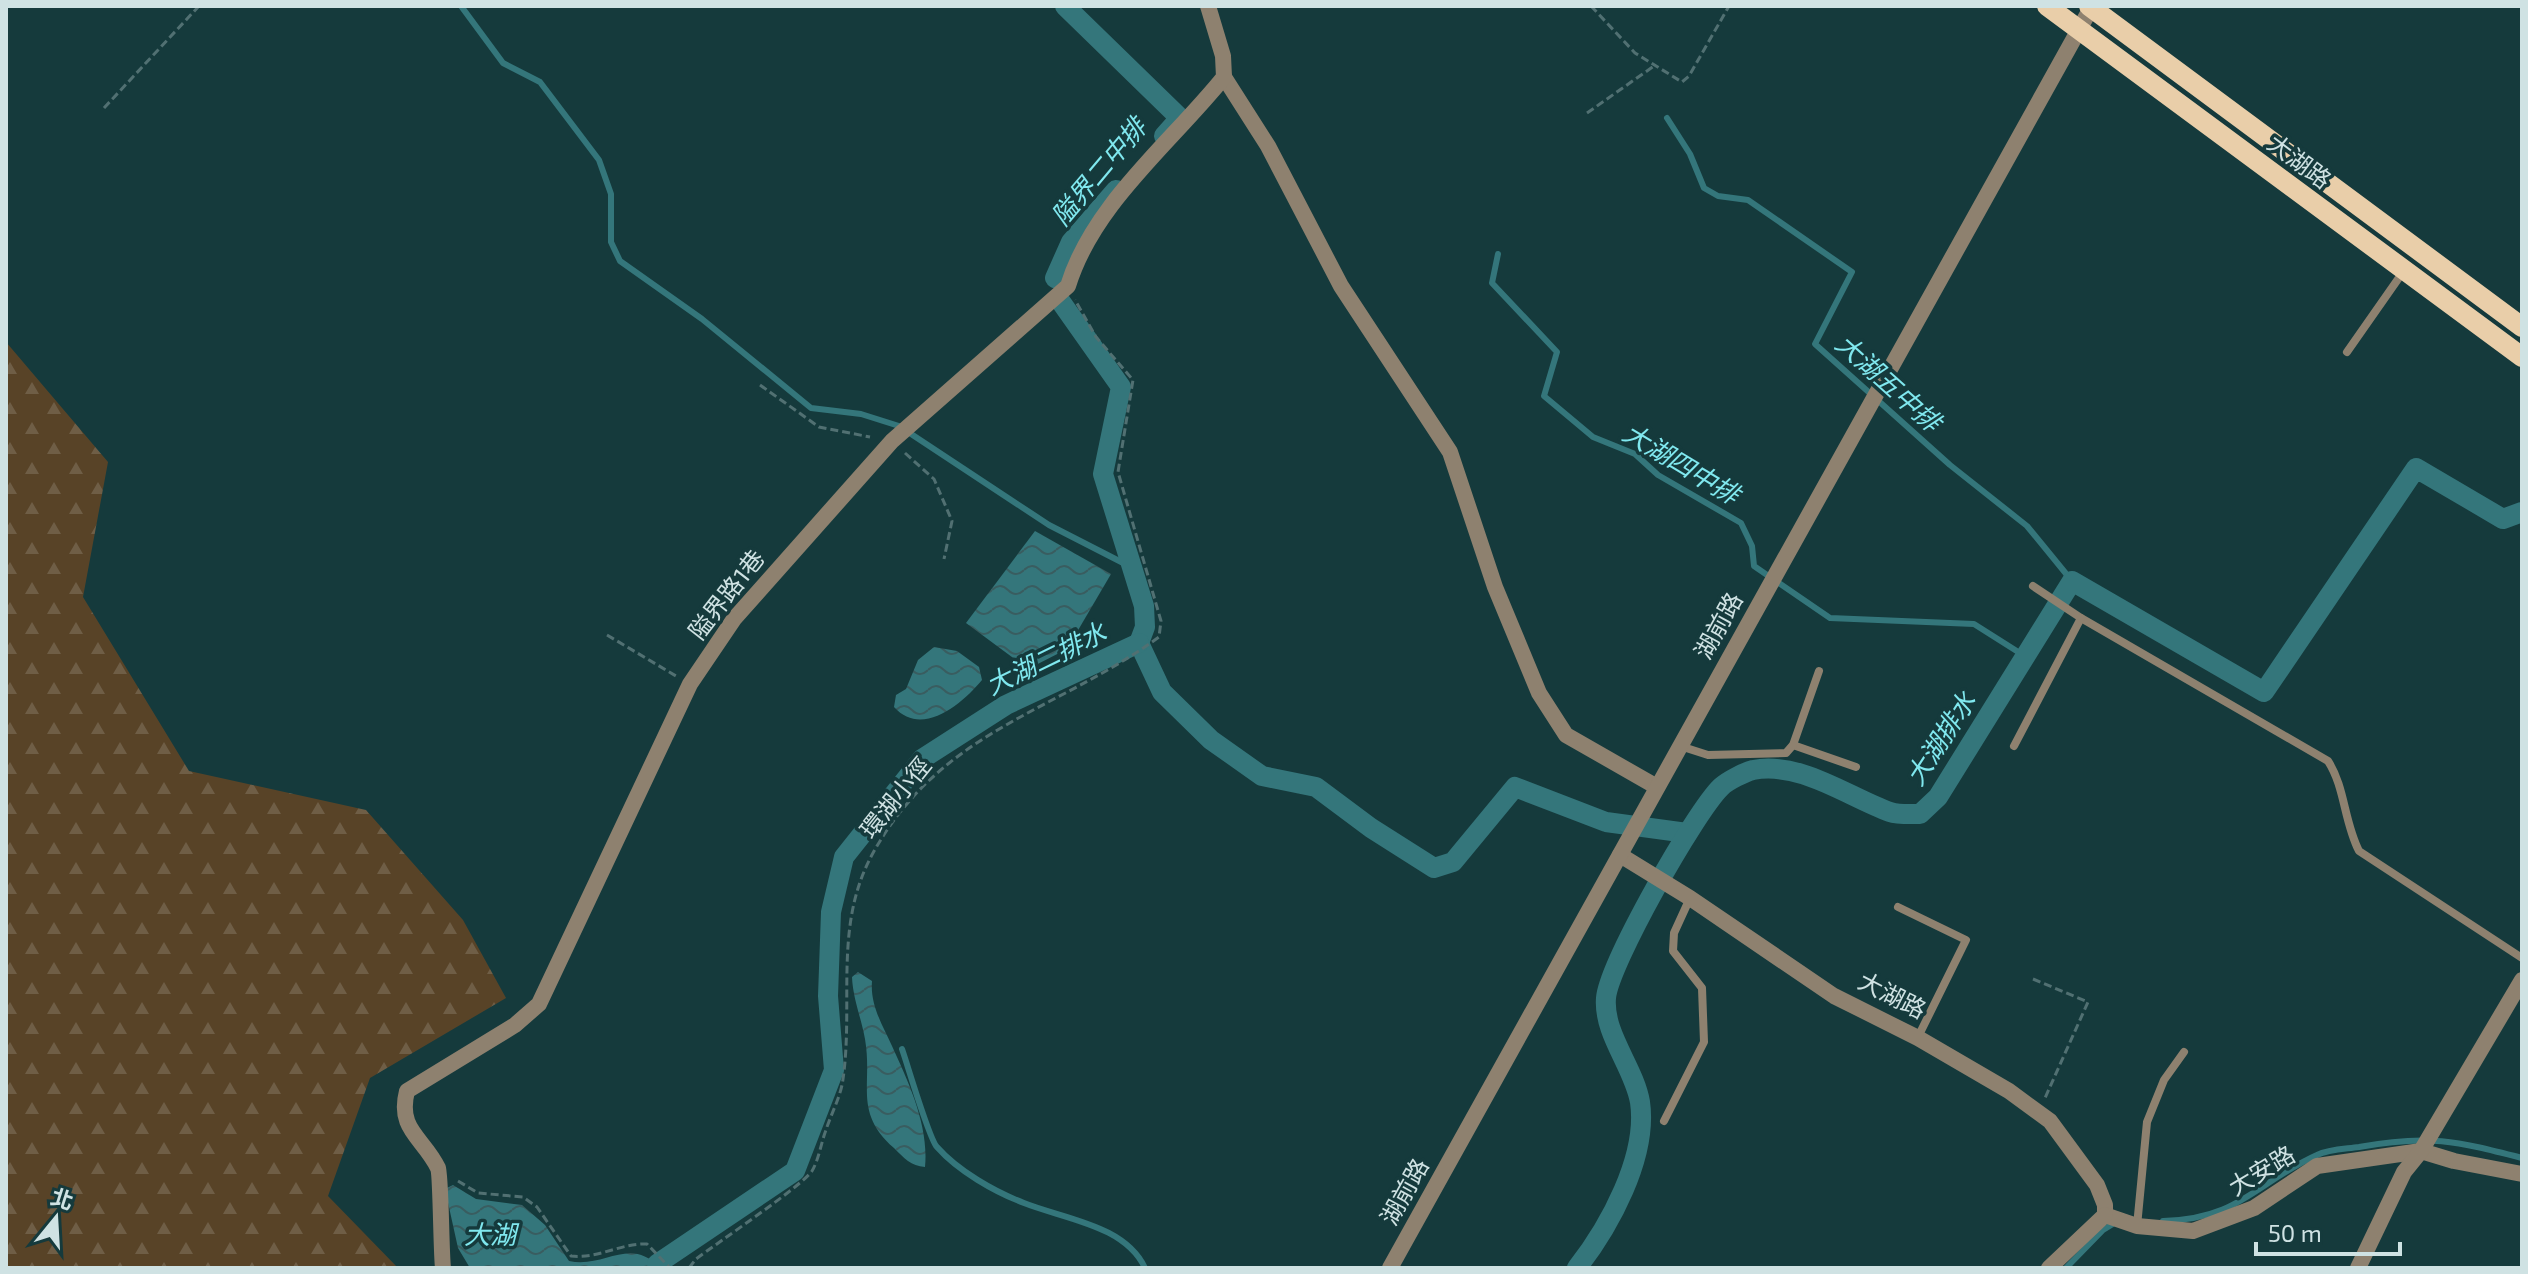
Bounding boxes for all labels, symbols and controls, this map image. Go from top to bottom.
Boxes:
water label: 隘界二中排 [1044,109,1153,231]
street label: 大湖路 [2262,128,2337,194]
water label: 大湖五中排 [1830,327,1950,439]
water label: 大湖四中排 [1618,416,1748,511]
street label: 隘界路1巷 [682,544,770,645]
street label: 湖前路 [1688,587,1748,664]
water label: 大湖二排水 [980,615,1111,700]
water label: 大湖排水 [1898,685,1982,790]
street label: 環湖小徑 [853,751,936,843]
street label: 大湖路 [1854,965,1931,1024]
street label: 大安路 [2223,1139,2300,1201]
street label: 湖前路 [1374,1153,1434,1230]
north arrow [16,1178,96,1258]
text: 北 [48,1182,77,1214]
scale bar [2256,1206,2400,1256]
water label: 大湖 [464,1218,520,1249]
text: 50 m [2268,1218,2322,1247]

